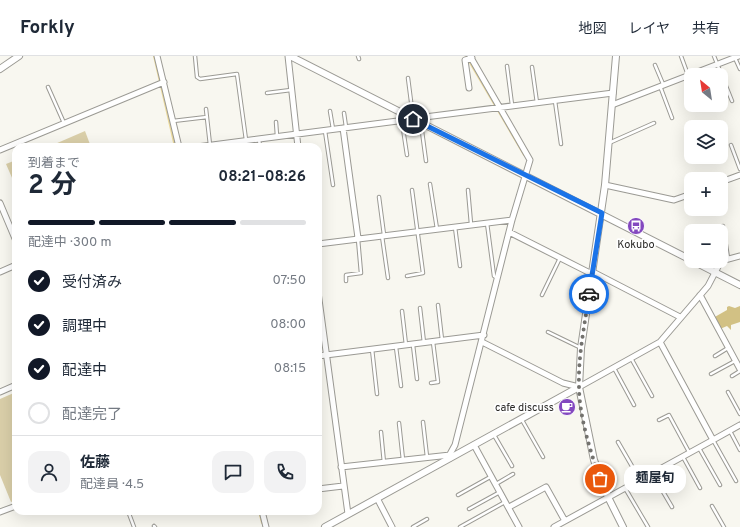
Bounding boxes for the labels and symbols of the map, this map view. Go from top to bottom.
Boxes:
north arrow [684,68,728,112]
pin [396,102,430,136]
bus stop icon: Kokubo [626,216,646,236]
place label: Kokubo [617,238,655,252]
courier [569,274,609,314]
cafe icon: cafe discuss [557,397,577,417]
place label: cafe discuss [495,401,554,415]
pin [583,462,617,496]
callout: 麺屋旬 [624,465,686,493]

